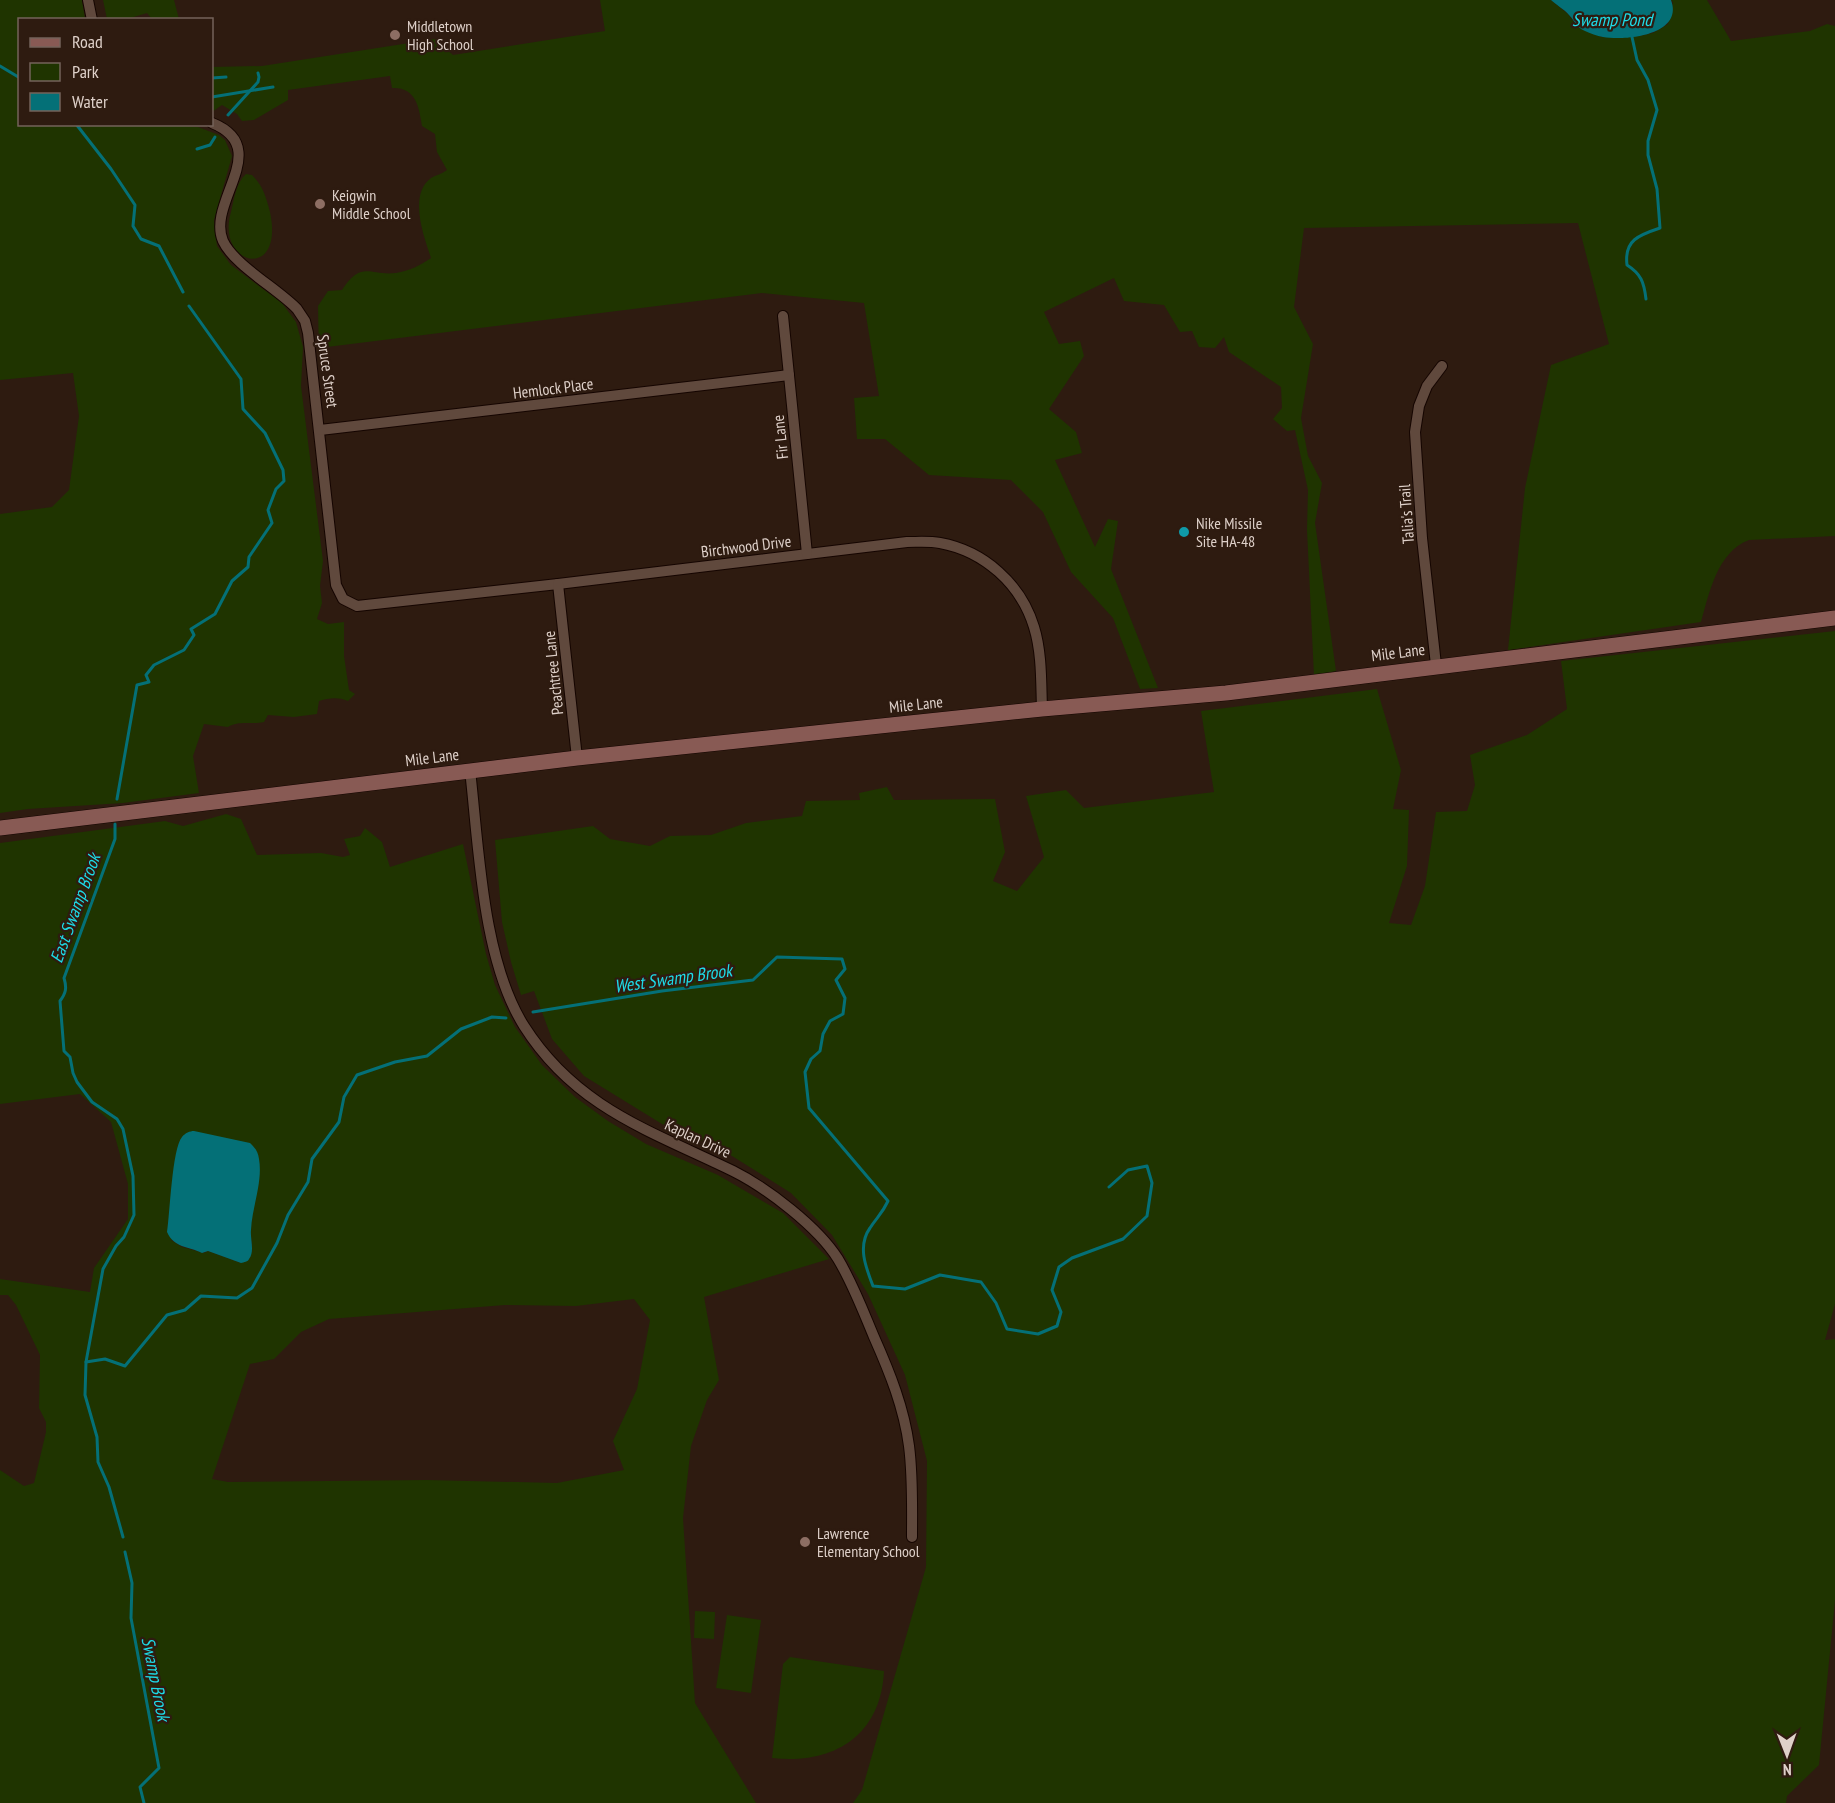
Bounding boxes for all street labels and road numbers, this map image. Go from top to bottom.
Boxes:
street label: Spruce Street [313,333,343,409]
street label: Hemlock Place [512,373,594,403]
street label: Fir Lane [768,414,792,460]
street label: Talia's Trail [1394,483,1418,545]
street label: Birchwood Drive [700,531,792,561]
street label: Peachtree Lane [539,630,567,716]
street label: Mile Lane [1370,639,1426,665]
street label: Mile Lane [888,691,944,717]
street label: Mile Lane [404,744,460,770]
street label: Kaplan Drive [662,1114,734,1162]

